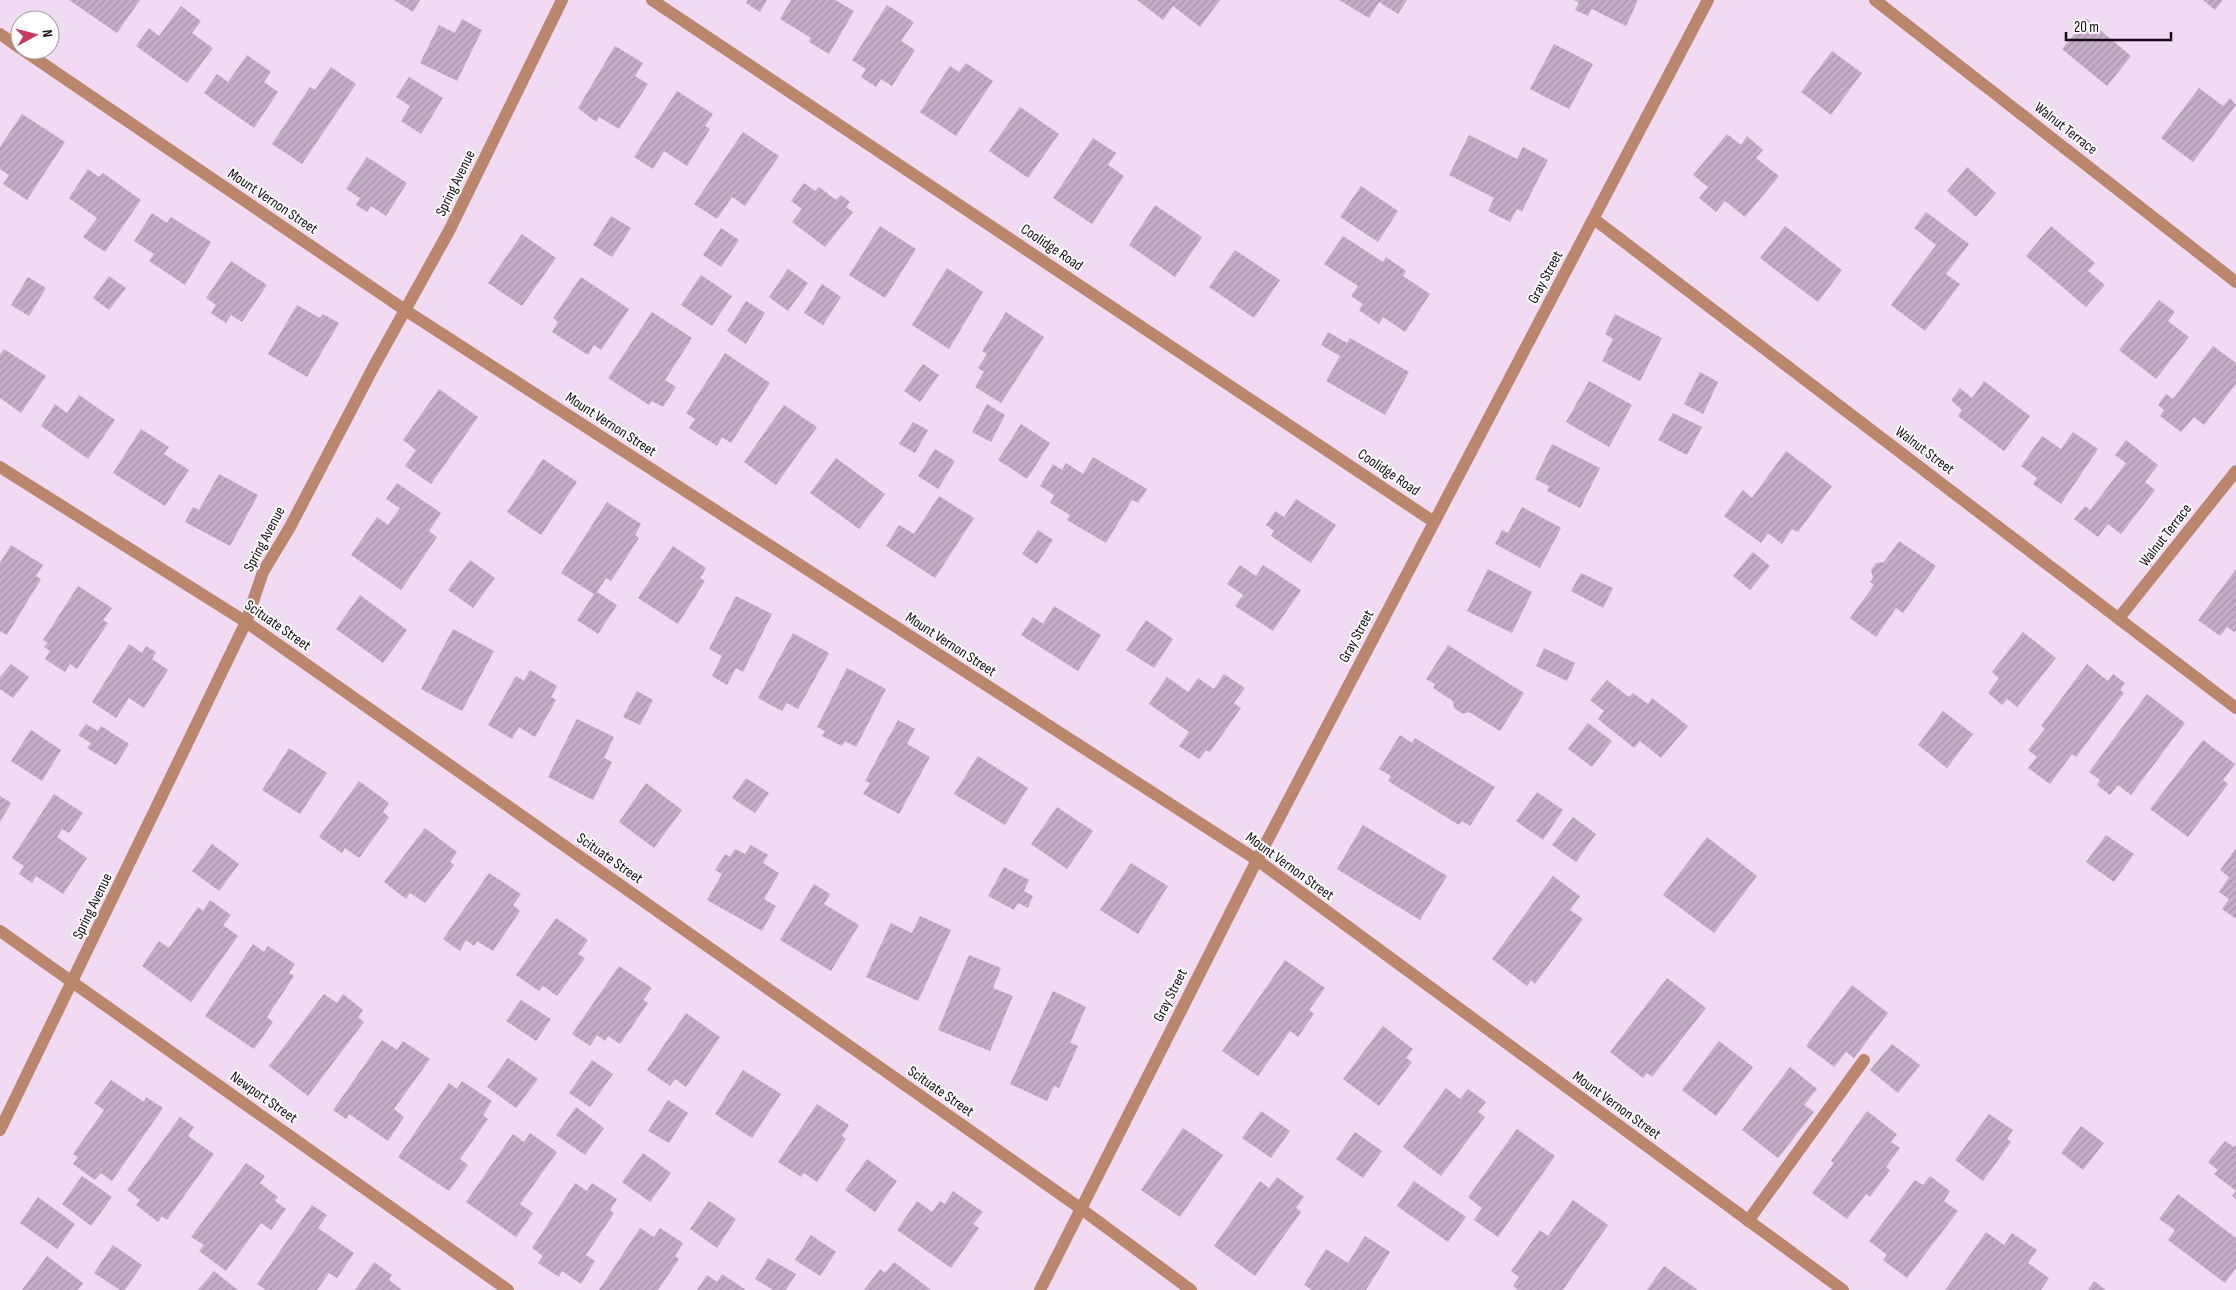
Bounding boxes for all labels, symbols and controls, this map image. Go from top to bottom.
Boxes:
north arrow [10,10,60,60]
scale bar [2066,10,2171,42]
text: 20 m [2074,18,2099,37]
text: N [39,29,56,38]
street label: Walnut Terrace [2030,98,2101,159]
street label: Spring Avenue [431,147,480,219]
street label: Mount Vernon Street [224,164,322,239]
street label: Coolidge Road [1017,220,1086,275]
street label: Gray Street [1524,247,1567,307]
street label: Mount Vernon Street [562,388,660,461]
street label: Walnut Street [1891,422,1958,479]
street label: Coolidge Road [1354,445,1423,500]
street label: Walnut Terrace [2135,500,2196,571]
street label: Spring Avenue [239,503,290,575]
street label: Scituate Street [241,596,315,655]
street label: Gray Street [1335,606,1378,666]
street label: Mount Vernon Street [902,608,1000,681]
street label: Mount Vernon Street [1242,828,1338,905]
street label: Scituate Street [573,829,647,888]
street label: Spring Avenue [68,870,117,942]
street label: Gray Street [1149,965,1192,1025]
street label: Scituate Street [904,1062,978,1121]
street label: Newport Street [226,1067,301,1128]
street label: Mount Vernon Street [1569,1067,1665,1144]

